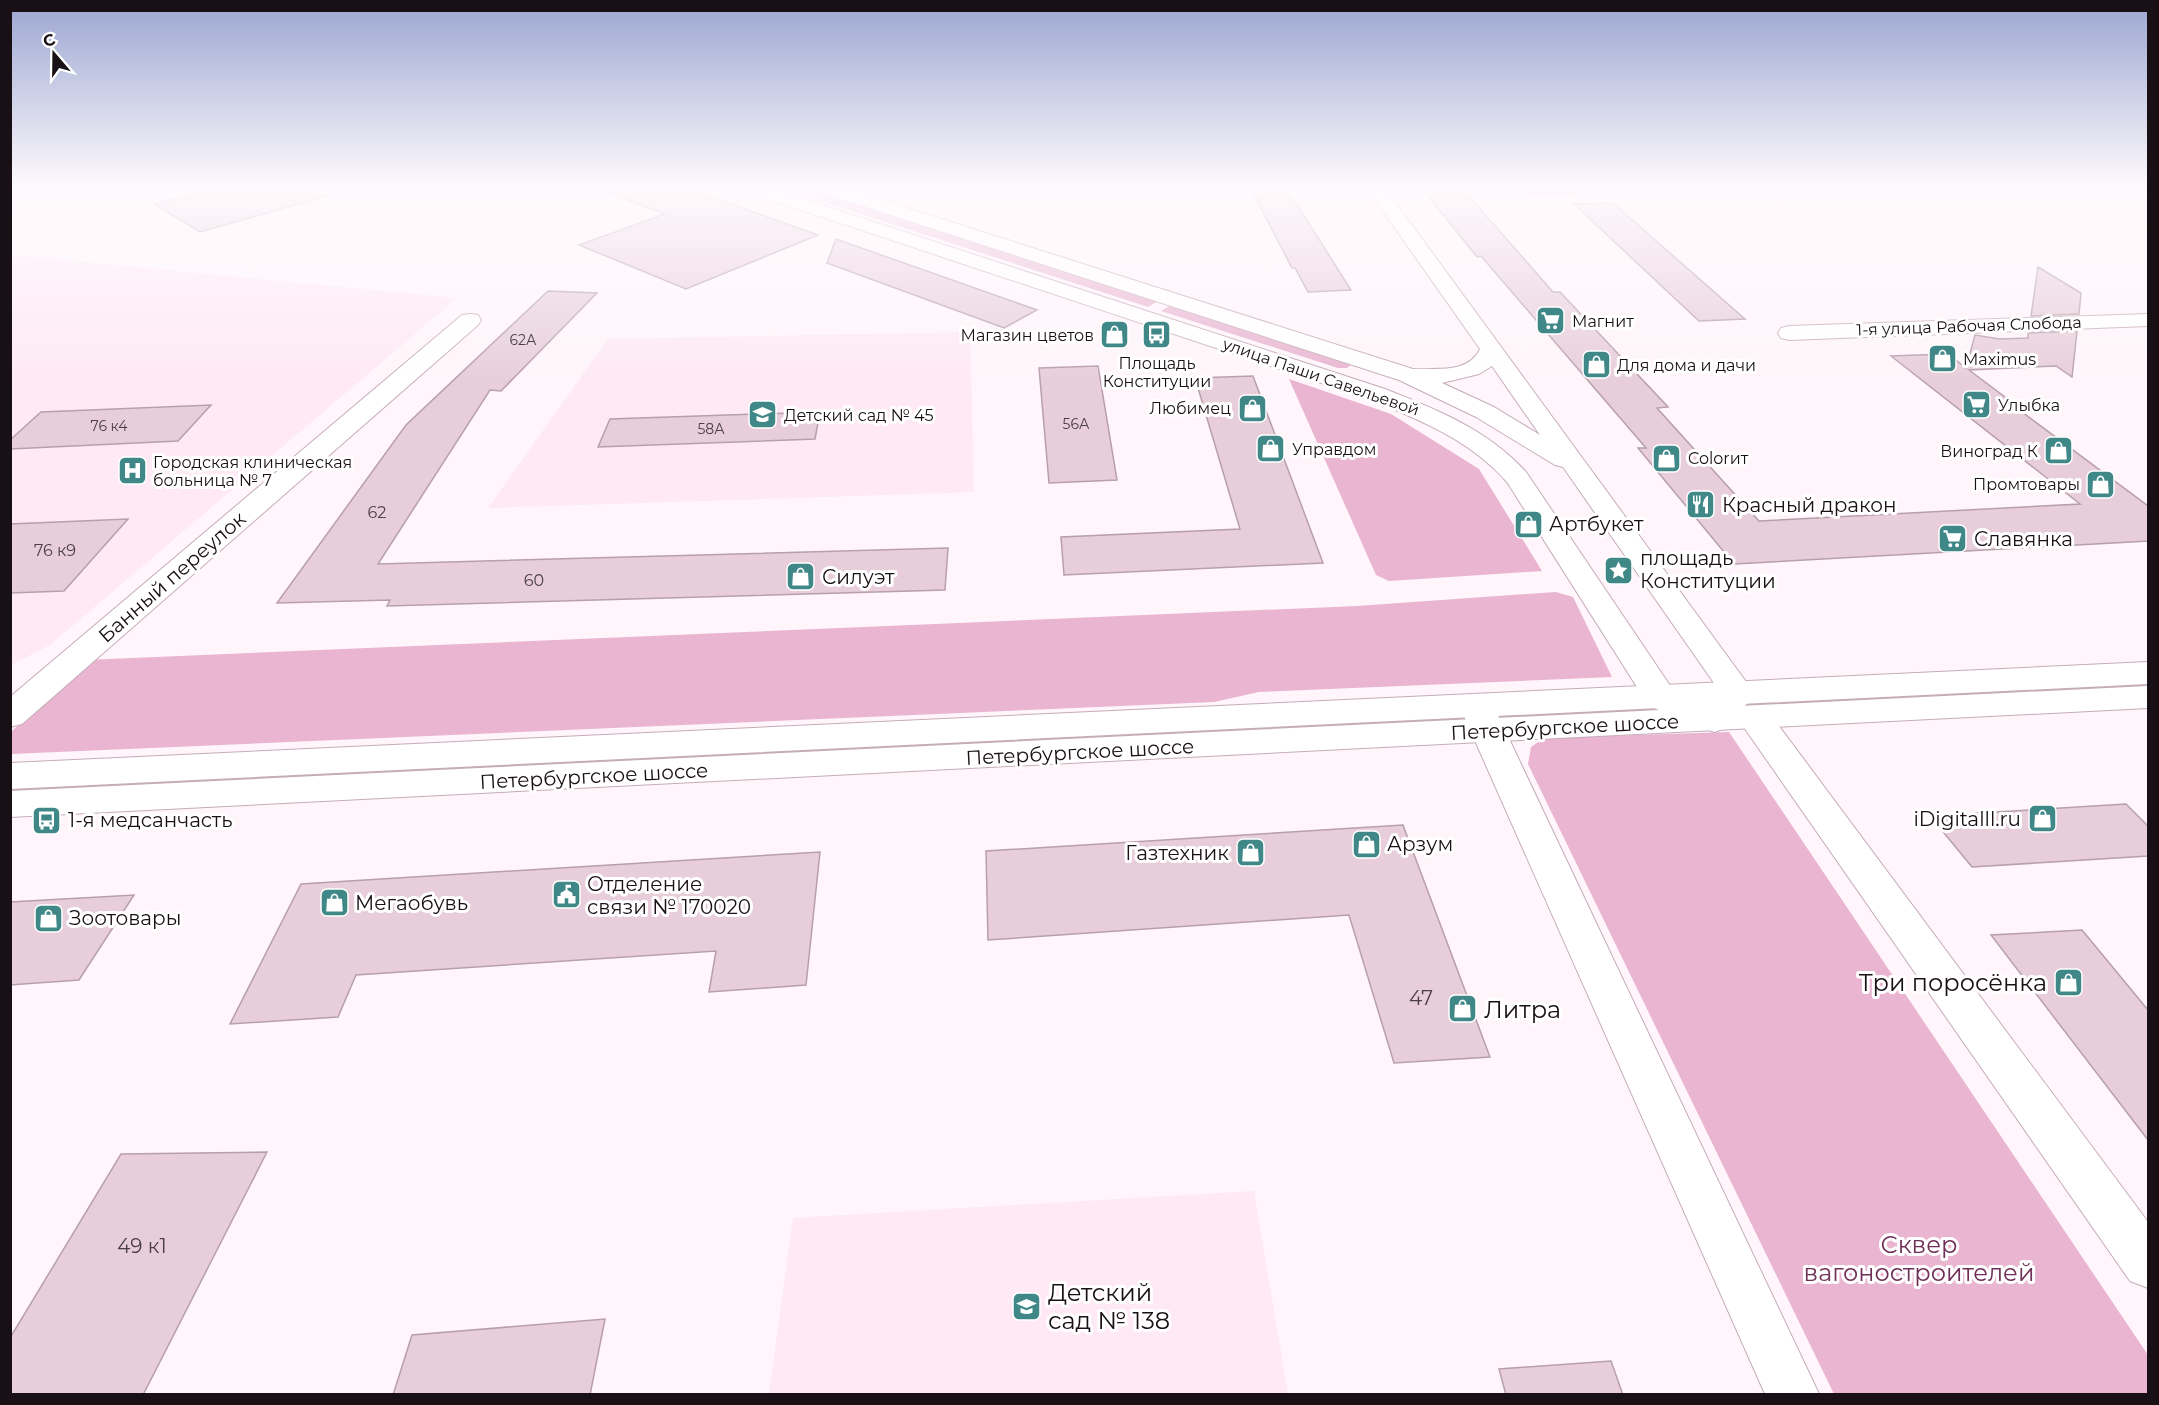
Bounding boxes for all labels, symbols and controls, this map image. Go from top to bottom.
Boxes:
north arrow [24,24,84,84]
text: С [40,29,58,51]
supermarket icon: Магнит [1535,305,1567,337]
place label: Магнит [1572,312,1634,331]
street label: 1-я улица Рабочая Слобода [1856,313,2082,339]
shop icon: Магазин цветов [1099,319,1131,351]
bus stop icon: Площадь Конституции [1141,319,1173,351]
place label: Магазин цветов [961,326,1094,345]
house number: 62А [510,331,537,349]
street label: улица Паши Савельевой [1219,334,1422,420]
shop icon: Maximus [1926,343,1958,375]
shop icon: Для дома и дачи [1580,349,1612,381]
place label: Maximus [1963,350,2036,369]
place label: Площадь Конституции [1103,354,1211,391]
place label: Для дома и дачи [1617,356,1756,375]
supermarket icon: Улыбка [1961,389,1993,421]
shop icon: Любимец [1236,392,1268,424]
place label: Улыбка [1998,396,2060,415]
school or university icon: Детский сад № 45 [747,399,779,431]
place label: Любимец [1150,399,1231,418]
place label: Детский сад № 45 [784,406,934,425]
house number: 56А [1063,415,1090,433]
house number: 76 к4 [90,417,128,435]
house number: 58А [697,420,725,438]
shop icon: Управдом [1255,433,1287,465]
shop icon: Виноград К [2043,435,2075,467]
place label: Управдом [1292,440,1376,459]
shop icon: Colorит [1651,442,1683,474]
place label: Виноград К [1940,442,2038,461]
place label: Colorит [1688,449,1749,468]
place label: Городская клиническая больница № 7 [153,453,352,490]
hospital icon: Городская клиническая больница № 7 [116,455,148,487]
shop icon: Промтовары [2085,468,2117,500]
place label: Промтовары [1973,475,2080,494]
restaurant icon: Красный дракон [1685,489,1717,521]
place label: Красный дракон [1722,493,1896,517]
house number: 62 [368,503,386,522]
street label: Банный переулок [93,506,251,647]
shop icon: Артбукет [1512,508,1544,540]
place label: Артбукет [1549,512,1644,536]
supermarket icon: Славянка [1937,523,1969,555]
place label: Славянка [1974,527,2073,551]
house number: 76 к9 [34,541,76,560]
place label: площадь Конституции [1640,546,1776,593]
place icon: площадь Конституции [1603,554,1635,586]
shop icon: Силуэт [785,561,817,593]
place label: Силуэт [822,565,895,589]
house number: 60 [524,571,544,590]
street label: Петербургское шоссе [1450,709,1680,745]
street label: Петербургское шоссе [965,734,1195,770]
street label: Петербургское шоссе [479,758,709,794]
shop icon: iDigitalll.ru [2026,803,2058,835]
bus stop icon: 1-я медсанчасть [31,804,63,836]
place label: iDigitalll.ru [1913,807,2021,831]
place label: 1-я медсанчасть [68,808,233,832]
shop icon: Арзум [1350,828,1382,860]
place label: Арзум [1387,832,1453,856]
shop icon: Газтехник [1234,837,1266,869]
place label: Газтехник [1125,841,1229,865]
place label: Отделение связи № 170020 [587,872,751,919]
public building icon: Отделение связи № 170020 [550,879,582,911]
shop icon: Мегаобувь [318,887,350,919]
place label: Мегаобувь [355,891,468,915]
shop icon: Зоотовары [32,902,64,934]
place label: Зоотовары [69,906,181,930]
shop icon: Три поросёнка [2052,966,2084,998]
place label: Три поросёнка [1859,968,2047,997]
house number: 47 [1409,986,1433,1010]
shop icon: Литра [1447,993,1479,1025]
place label: Литра [1484,995,1561,1024]
park label: Сквер вагоностроителей [1804,1230,2034,1287]
house number: 49 к1 [117,1234,167,1258]
place label: Детский сад № 138 [1048,1278,1170,1335]
school or university icon: Детский сад № 138 [1011,1290,1043,1322]

